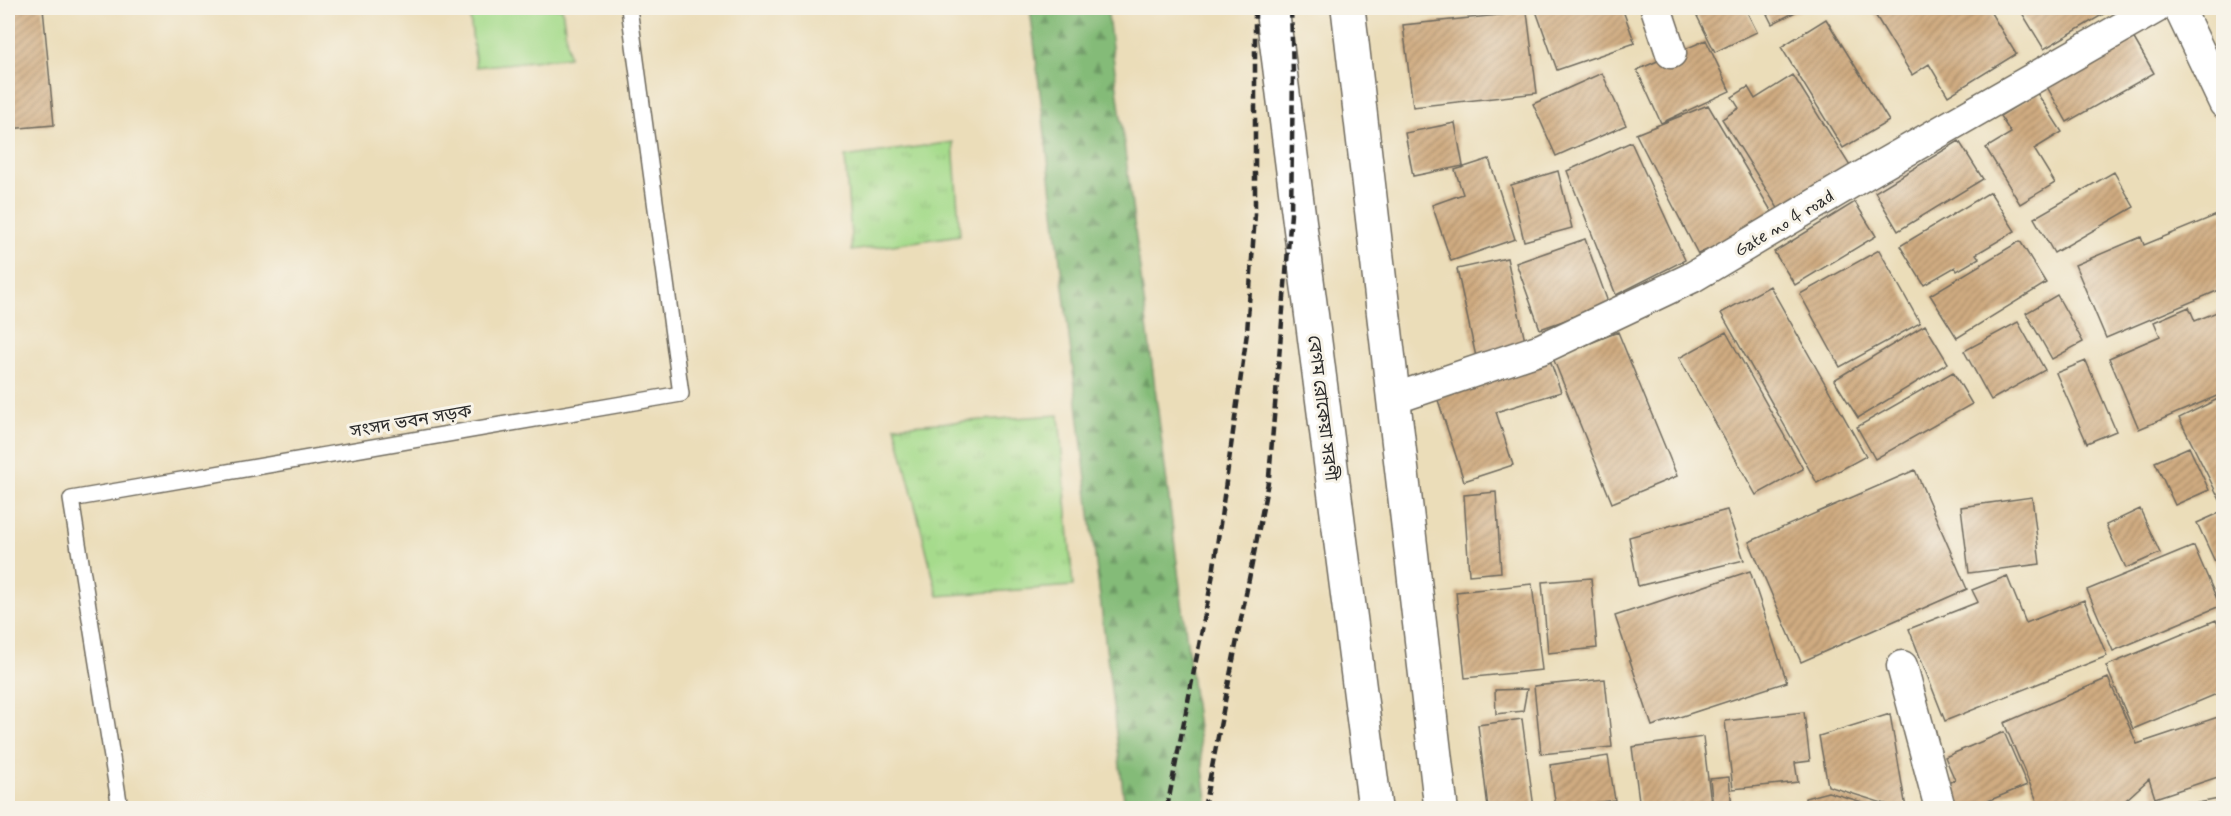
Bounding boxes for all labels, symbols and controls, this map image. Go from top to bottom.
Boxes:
street label: Gate no 4 road [1730,185,1839,263]
street label: বেগম রোকেয়া সরণী [1301,334,1343,483]
street label: সংসদ ভবন সড়ক [348,399,474,445]

